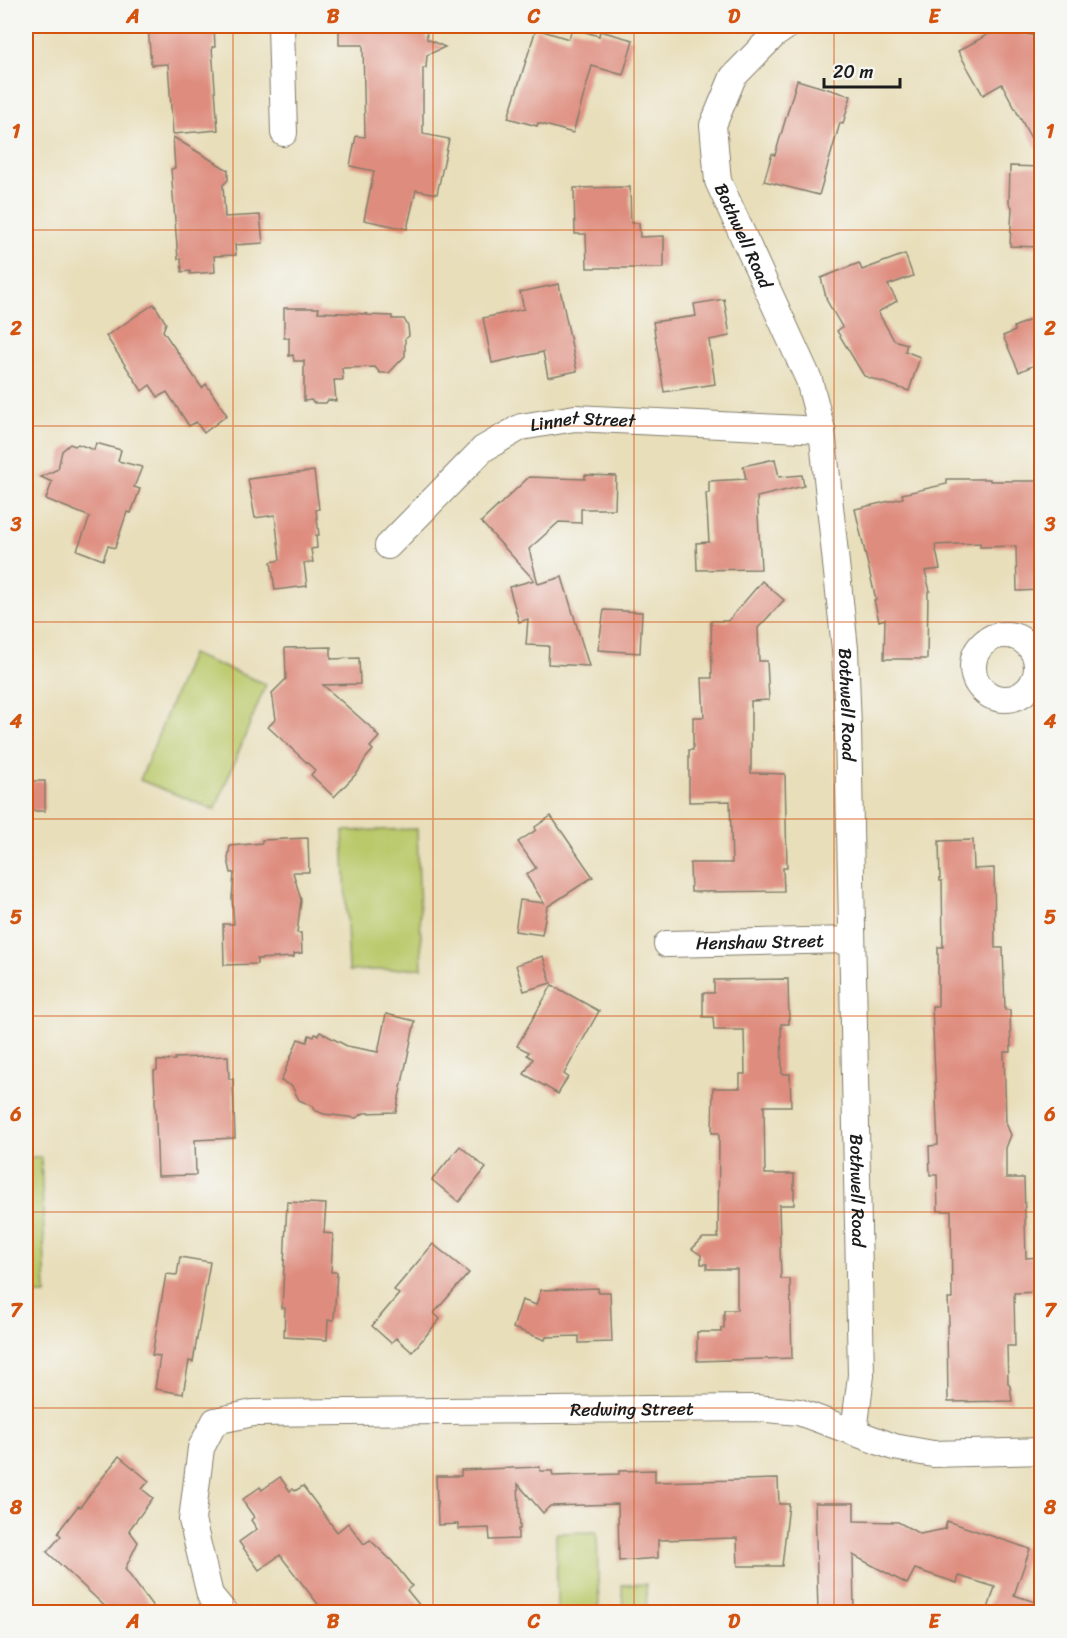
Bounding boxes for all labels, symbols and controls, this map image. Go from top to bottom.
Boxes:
text: A [125,0,140,34]
text: B [327,0,340,34]
text: C [527,0,541,34]
text: D [728,0,741,34]
text: E [928,0,941,34]
scale bar [824,51,900,89]
text: 20 m [833,56,873,88]
text: 1 [12,114,21,149]
text: 1 [1046,114,1055,149]
street label: Bothwell Road [705,178,782,295]
text: 2 [9,311,22,346]
text: 2 [1043,311,1056,346]
street label: Linnet Street [528,402,637,441]
text: 3 [10,507,22,542]
text: 3 [1044,507,1056,542]
street label: Bothwell Road [829,648,865,763]
text: 4 [9,704,23,739]
text: 4 [1043,704,1057,739]
text: 5 [10,900,22,935]
text: 5 [1044,900,1056,935]
street label: Henshaw Street [696,925,824,959]
text: 6 [9,1097,22,1132]
text: 6 [1043,1097,1056,1132]
street label: Bothwell Road [840,1134,874,1249]
text: 7 [10,1293,23,1328]
text: 7 [1044,1293,1057,1328]
street label: Redwing Street [570,1393,694,1426]
text: 8 [9,1490,23,1525]
text: 8 [1043,1490,1057,1525]
text: A [125,1604,140,1638]
text: B [327,1604,340,1638]
text: C [527,1604,541,1638]
text: D [728,1604,741,1638]
text: E [928,1604,941,1638]

